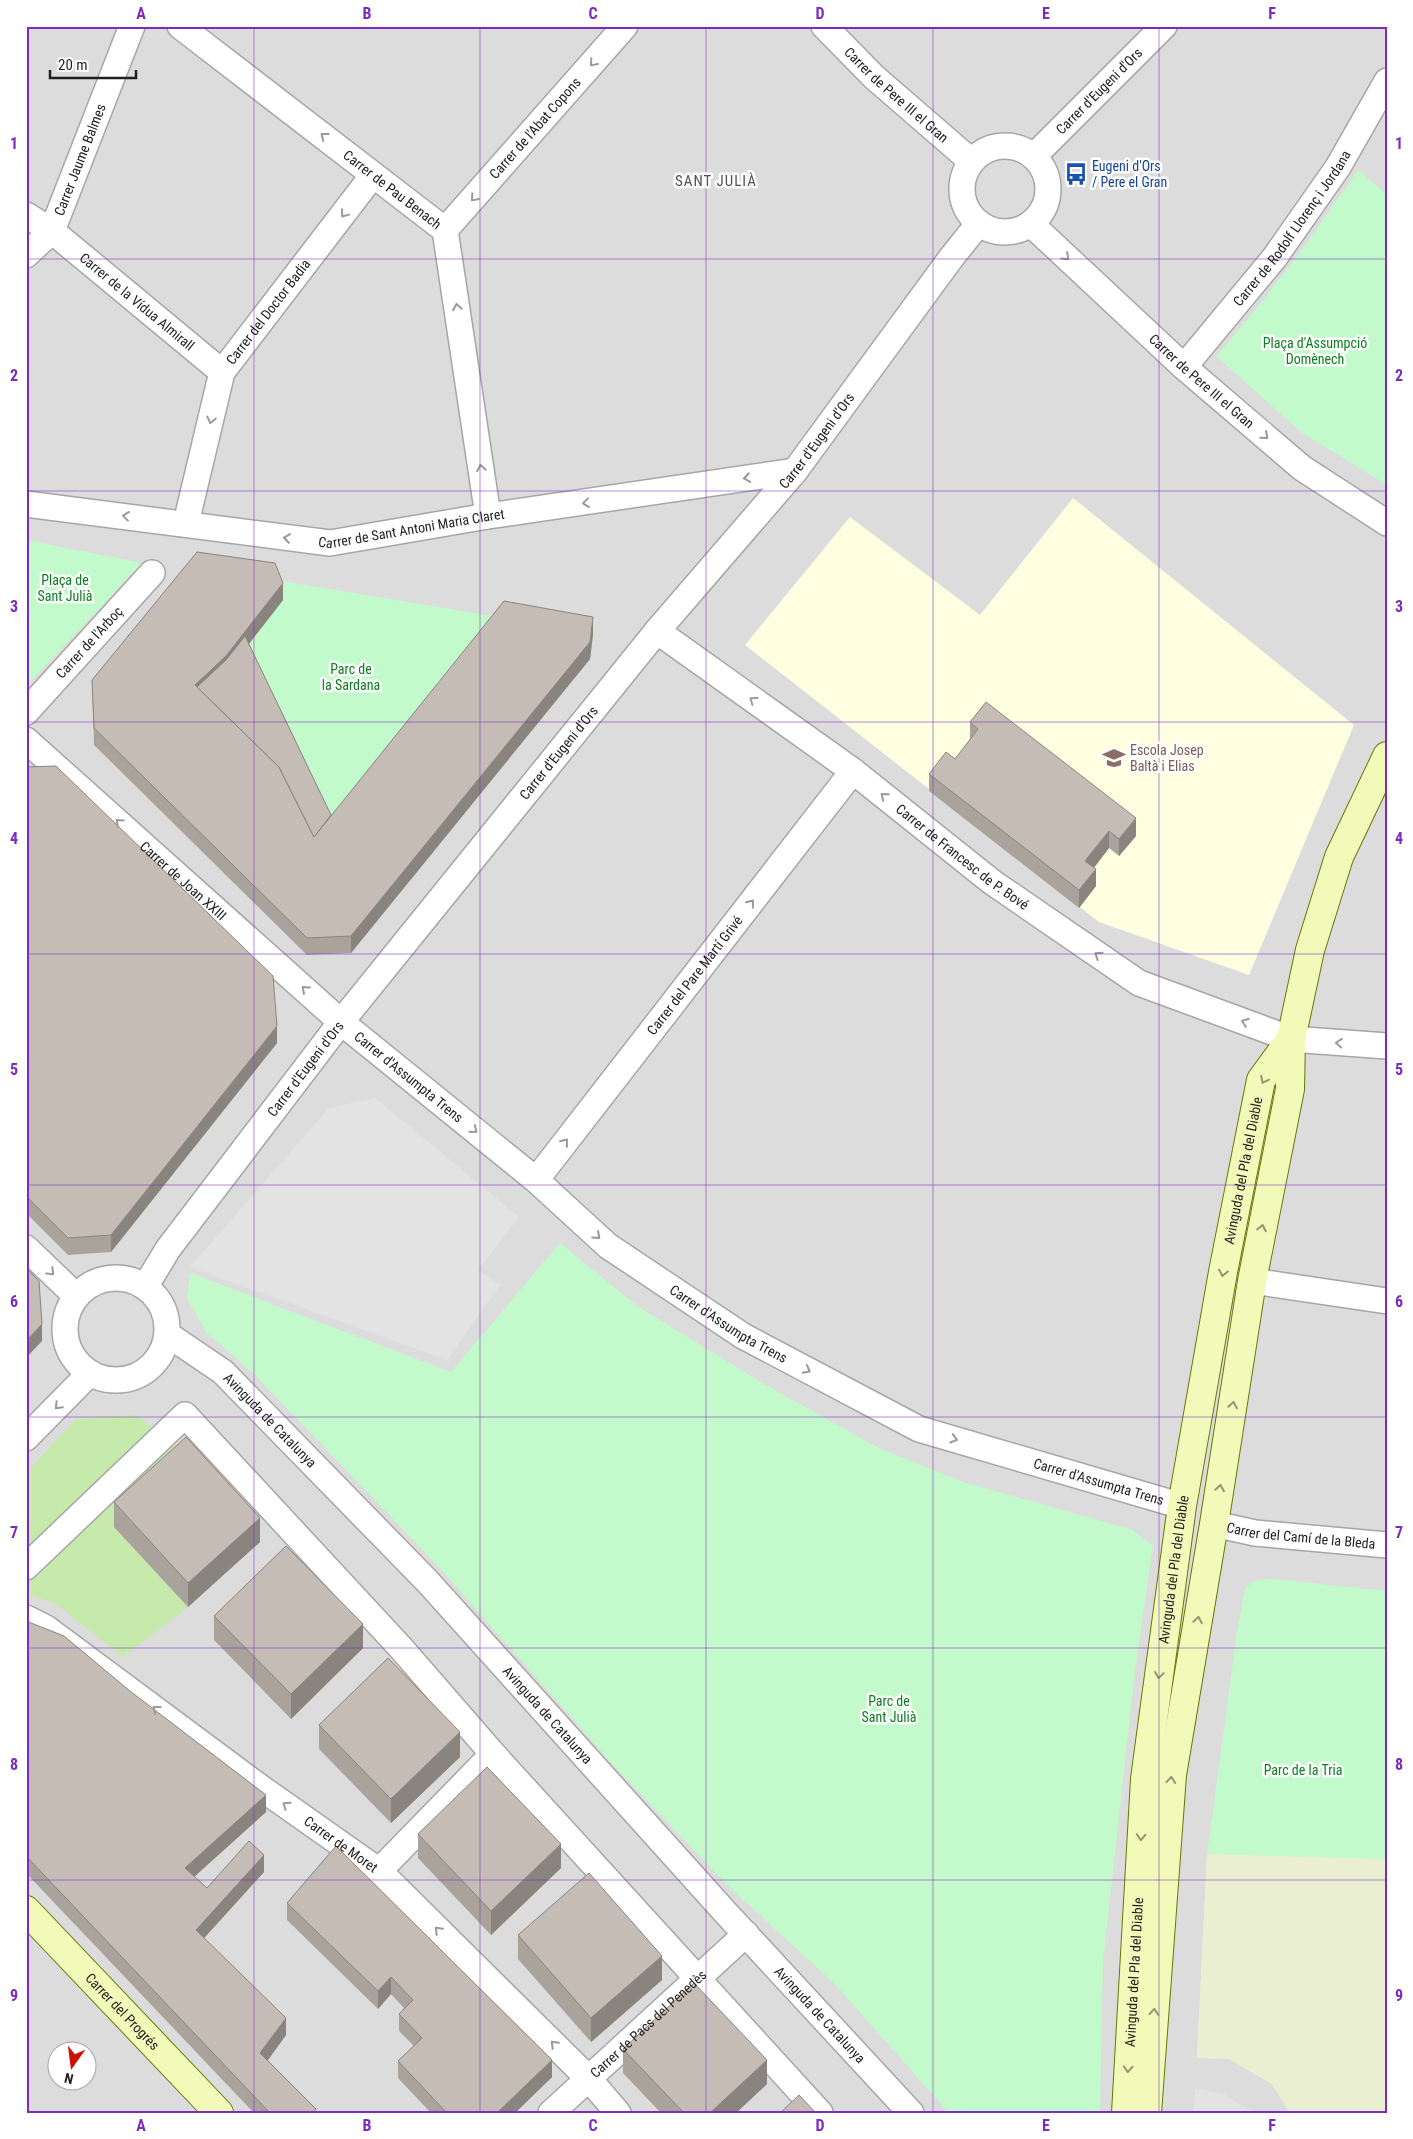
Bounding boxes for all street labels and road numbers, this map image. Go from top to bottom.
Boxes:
street label: Carrer de Pere III el Gran [841,44,952,146]
street label: Carrer d'Eugeni d'Ors [1053,45,1145,137]
street label: Carrer de l'Abat Copons [486,74,584,182]
street label: Carrer Jaume Balmes [51,101,109,218]
street label: Carrer de Pau Benach [340,147,444,232]
street label: Carrer de Rodolf Llorenç i Jordana [1230,148,1354,309]
street label: Carrer de la Vídua Almirall [76,249,198,354]
street label: Carrer del Doctor Badia [223,256,313,368]
street label: Carrer de Pere III el Gran [1146,331,1257,431]
street label: Carrer d'Eugeni d'Ors [776,390,857,492]
street label: Carrer de Sant Antoni Maria Claret [317,506,505,551]
street label: Carrer de l'Arboç [52,603,126,682]
street label: Carrer d'Eugeni d'Ors [516,703,601,803]
street label: Carrer de Francesc de P. Bové [893,801,1032,913]
street label: Carrer de Joan XXIII [137,838,230,923]
street label: Carrer del Pare Martí Grivé [644,912,746,1038]
street label: Carrer d'Eugeni d'Ors [264,1018,347,1119]
street label: Carrer d'Assumpta Trens [351,1028,466,1126]
street label: Avinguda del Pla del Diable [1221,1095,1266,1246]
street label: Carrer d'Assumpta Trens [667,1281,790,1366]
street label: Avinguda de Catalunya [220,1370,320,1471]
street label: Carrer d'Assumpta Trens [1032,1455,1166,1508]
street label: Avinguda del Pla del Diable [1155,1494,1192,1645]
street label: Carrer del Camí de la Bleda [1225,1519,1376,1552]
street label: Avinguda de Catalunya [500,1663,596,1767]
street label: Carrer de Moret [301,1813,381,1876]
street label: Avinguda del Pla del Diable [1122,1897,1146,2047]
street label: Avinguda de Catalunya [771,1963,869,2066]
street label: Carrer de Pacs del Penedès [587,1967,710,2081]
street label: Carrer del Progrés [82,1970,163,2053]

